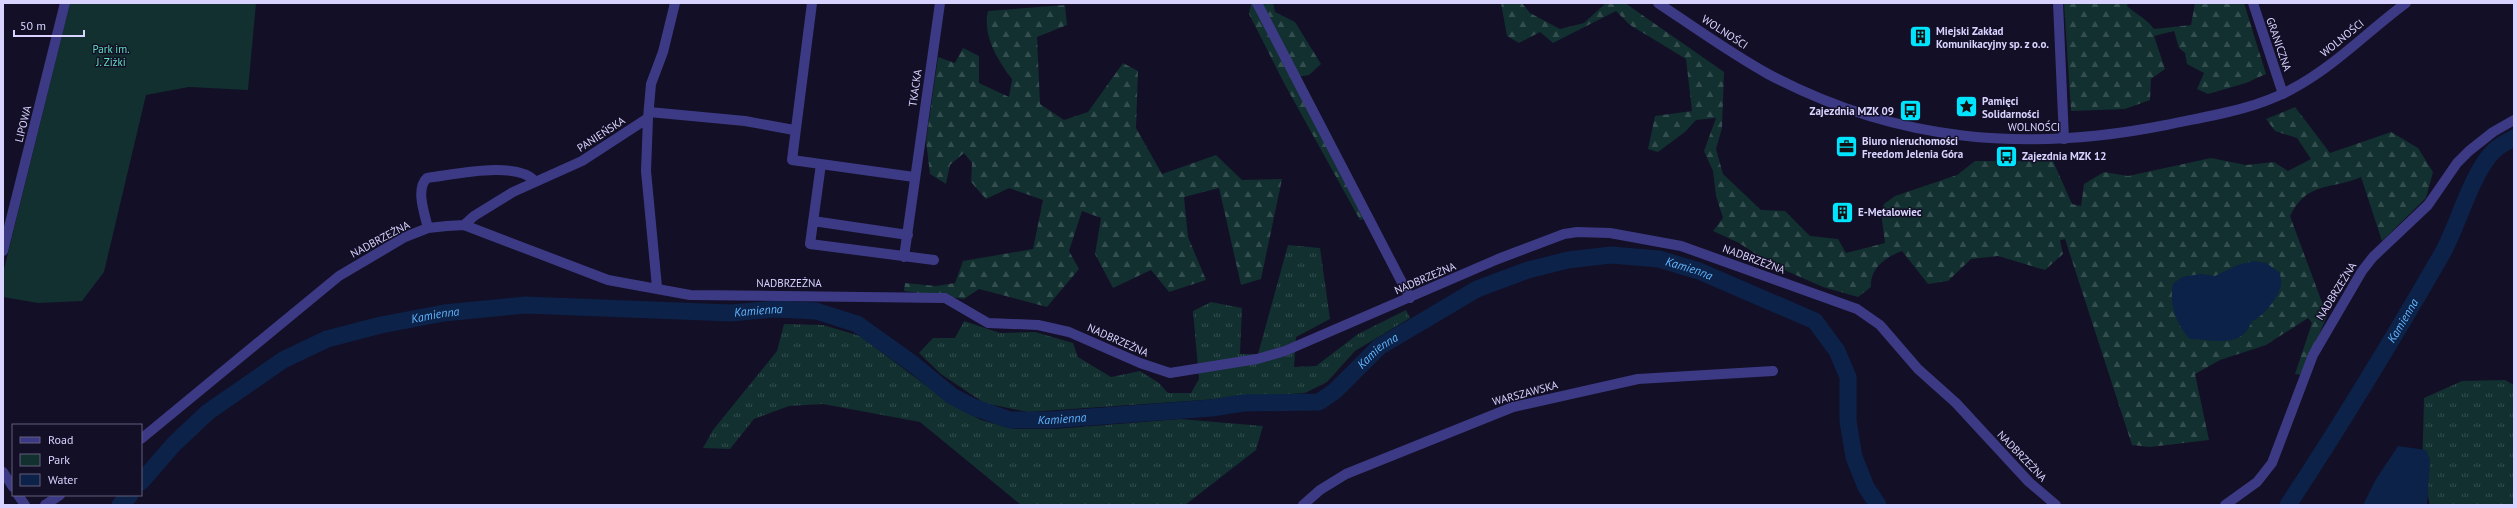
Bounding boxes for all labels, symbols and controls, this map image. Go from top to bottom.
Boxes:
scale bar [14,12,84,38]
street label: WOLNOŚCI [1699,12,1751,52]
street label: GRANICZNA [2263,15,2295,73]
street label: WOLNOŚCI [2317,16,2367,60]
text: 50 m [20,18,46,33]
building icon: Miejski Zakład Komunikacyjny sp. z o.o. [1907,24,1933,50]
place label: Miejski Zakład Komunikacyjny sp. z o.o. [1936,24,2049,51]
park label: Park im. J. Ziżki [92,42,130,69]
street label: TKACKA [905,68,925,108]
place icon: Pamięci Solidarności [1954,94,1980,120]
place label: Pamięci Solidarności [1982,94,2039,121]
bus stop icon: Zajezdnia MZK 09 [1897,98,1923,124]
street label: LIPOWA [12,104,34,144]
place label: Zajezdnia MZK 09 [1810,104,1894,118]
street label: PANIEŃSKA [574,113,628,155]
street label: WOLNOŚCI [2008,120,2060,134]
office icon: Biuro nieruchomości Freedom Jelenia Góra [1833,134,1859,160]
place label: Biuro nieruchomości Freedom Jelenia Góra [1862,134,1963,161]
bus stop icon: Zajezdnia MZK 12 [1994,143,2020,169]
place label: Zajezdnia MZK 12 [2022,149,2106,163]
building icon: E-Metalowiec [1829,199,1855,225]
place label: E-Metalowiec [1858,205,1922,219]
street label: NADBRZEŻNA [348,217,413,261]
street label: NADBRZEŻNA [1721,241,1788,277]
water label: Kamienna [1664,253,1715,283]
street label: NADBRZEŻNA [1392,259,1458,297]
street label: NADBRZEŻNA [2313,259,2360,322]
street label: NADBRZEŻNA [756,276,822,290]
water label: Kamienna [2384,296,2421,345]
water label: Kamienna [733,301,783,320]
water label: Kamienna [410,304,460,326]
street label: NADBRZEŻNA [1085,320,1151,360]
water label: Kamienna [1354,329,1401,372]
street label: WARSZAWSKA [1491,377,1560,408]
water label: Kamienna [1038,409,1087,427]
legend [12,424,142,496]
street label: NADBRZEŻNA [1994,428,2050,485]
text: Road [48,432,73,447]
text: Park [48,452,70,467]
text: Water [48,472,78,487]

